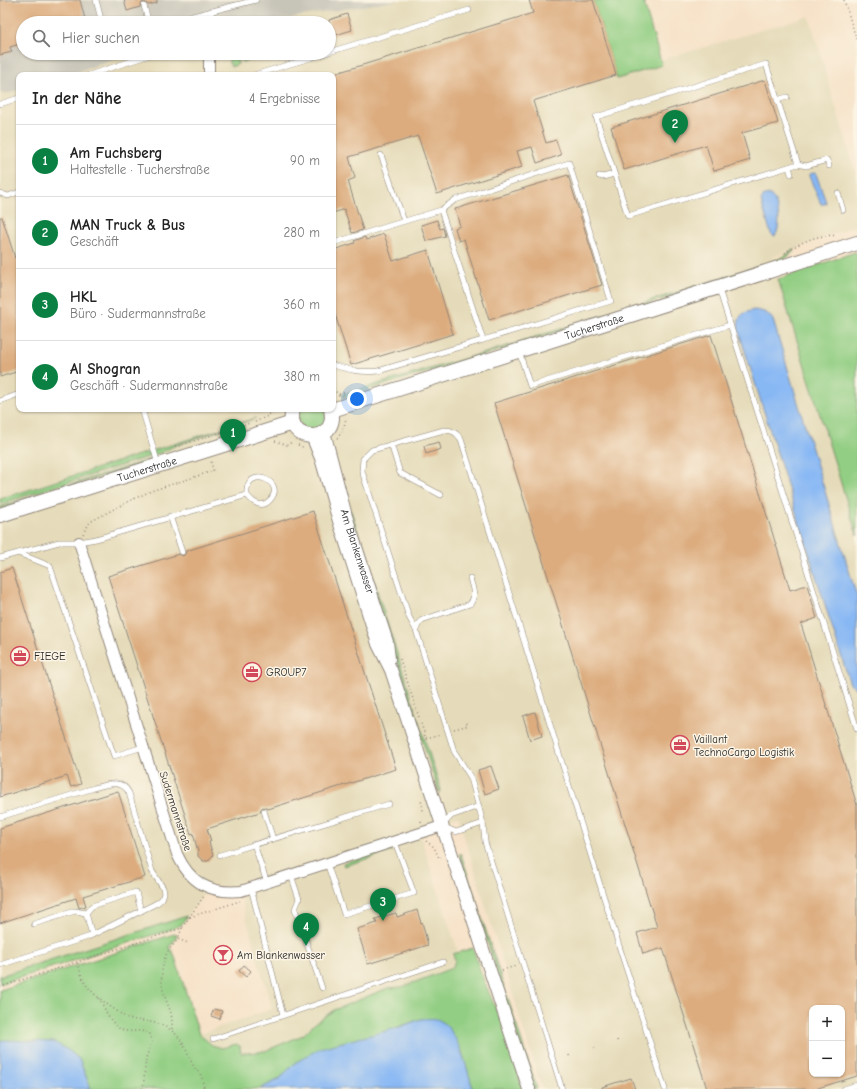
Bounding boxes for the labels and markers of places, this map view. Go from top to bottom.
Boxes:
pin: 2 [662,110,688,143]
pin: 1 [220,419,246,452]
office icon: FIEGE [9,645,31,667]
place label: FIEGE [34,650,66,663]
office icon: GROUP7 [241,661,263,683]
place label: GROUP7 [266,666,306,679]
place label: Vaillant TechnoCargo Logistik [694,733,795,759]
office icon: Vaillant TechnoCargo Logistik [669,734,691,756]
pin: 3 [370,888,396,921]
pin: 4 [293,913,319,946]
bar icon: Am Blankenwasser [212,944,234,966]
place label: Am Blankenwasser [237,949,326,962]

